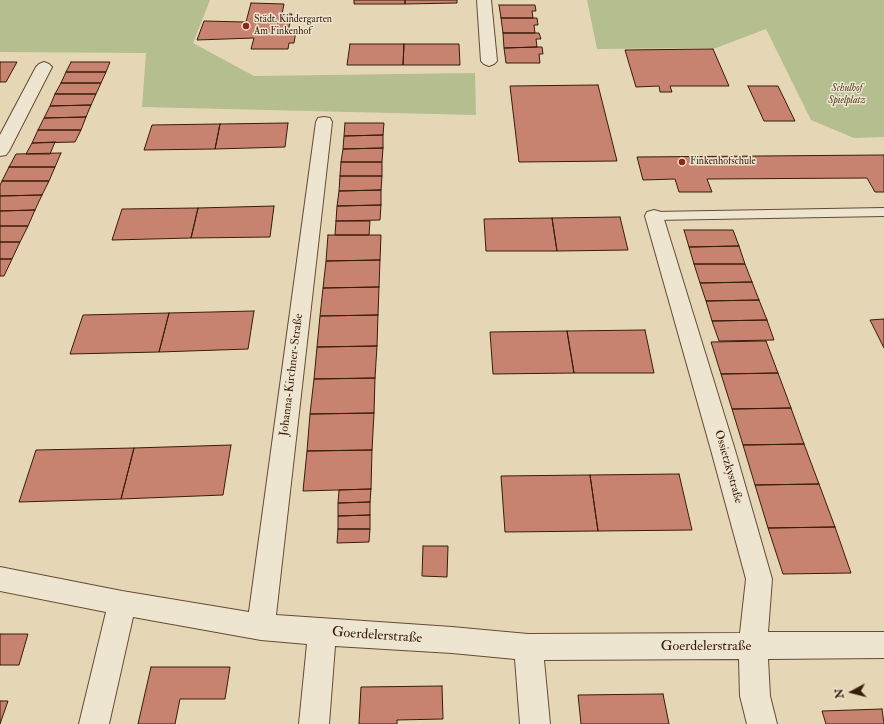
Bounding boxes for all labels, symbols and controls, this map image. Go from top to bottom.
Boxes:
place label: Städt. Kindergarten Am Finkenhof [254,14,332,38]
marker: Städt. Kindergarten Am Finkenhof [241,21,251,31]
park label: Schulhof Spielplatz [828,83,866,106]
place label: Finkenhofschule [690,156,756,168]
marker: Finkenhofschule [677,157,687,167]
street label: Johanna-Kirchner-Straße [277,313,307,437]
street label: Ossietzkystraße [711,429,745,505]
street label: Goerdelerstraße [331,624,423,648]
street label: Goerdelerstraße [661,639,751,655]
north arrow [832,672,872,712]
text: N [833,688,847,699]

